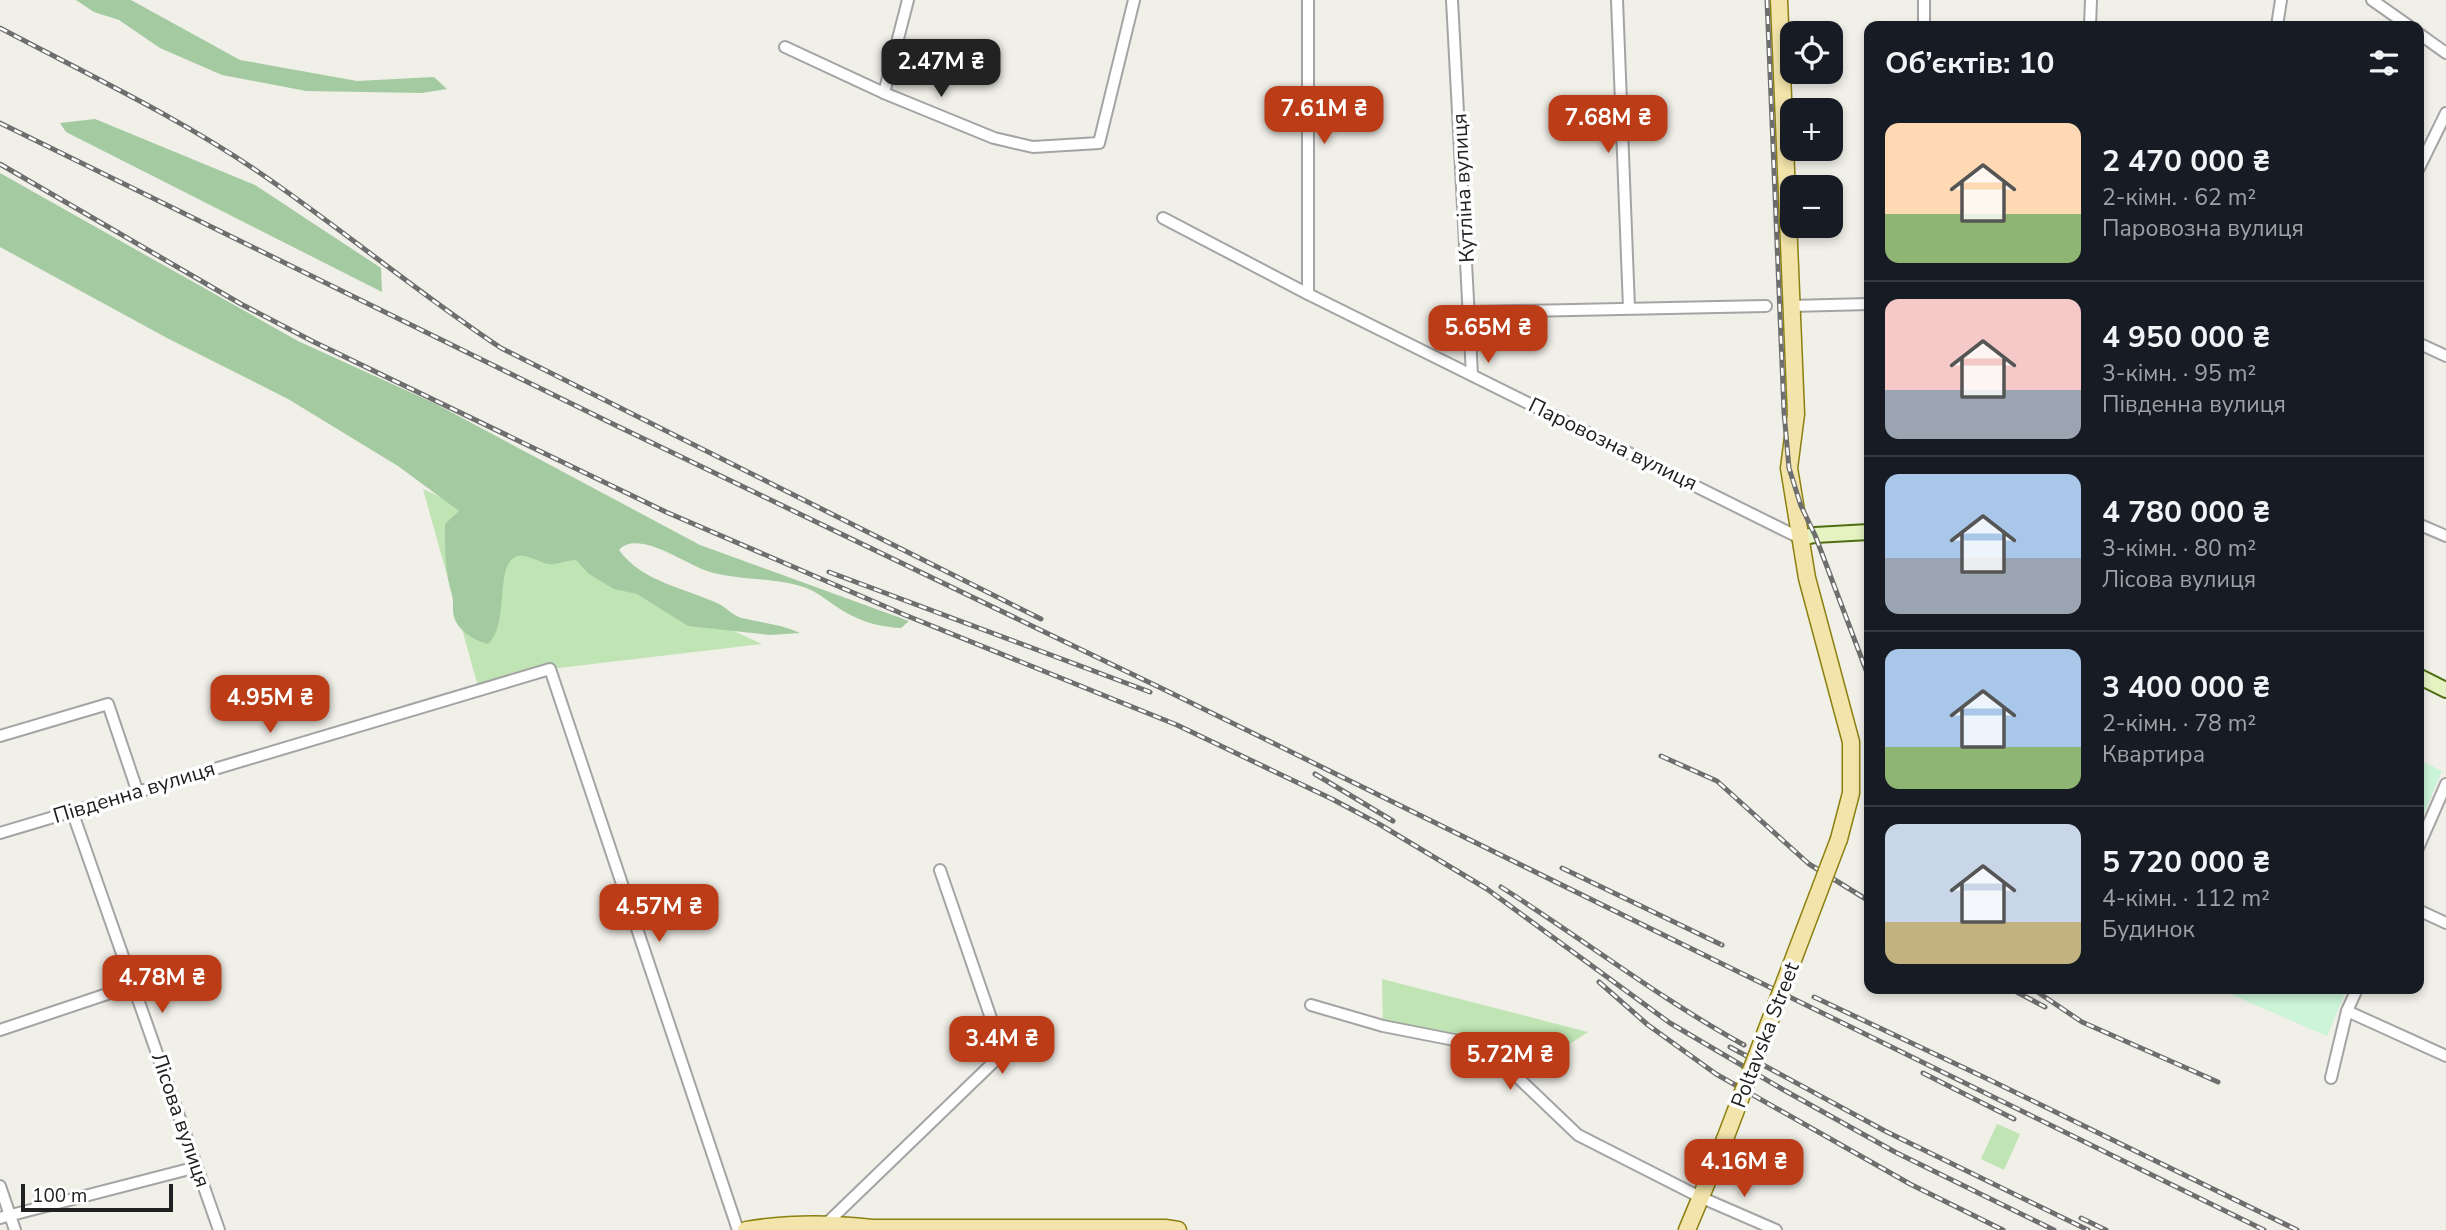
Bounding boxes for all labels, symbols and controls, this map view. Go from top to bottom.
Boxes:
map controls [1780,21,1843,238]
button: locate [1780,21,1843,84]
pin: 2.47M ₴ [876,40,1006,99]
text: Об’єктів: 10 [1885,43,2055,84]
icon: filters [2365,44,2403,82]
text: 2.47M ₴ [897,46,985,77]
pin: 7.61M ₴ [1259,86,1389,146]
text: 7.61M ₴ [1280,93,1368,124]
pin: 7.68M ₴ [1543,96,1673,155]
button: + [1780,98,1843,161]
text: 7.68M ₴ [1564,102,1652,133]
street label: Кутліна вулиця [1445,113,1481,263]
text: 2 470 000 ₴ [2102,141,2270,182]
icon: home [1941,151,2025,235]
button: − [1780,175,1843,238]
text: 2-кімн. · 62 m² [2102,182,2256,213]
text: Паровозна вулиця [2102,213,2304,244]
pin: 5.65M ₴ [1423,306,1553,365]
text: 5.65M ₴ [1444,312,1532,343]
text: 4 950 000 ₴ [2102,317,2270,358]
icon: home [1941,327,2025,411]
text: 3-кімн. · 95 m² [2102,358,2256,389]
text: Південна вулиця [2102,389,2286,420]
street label: Паровозна вулиця [1524,391,1702,497]
text: 4 780 000 ₴ [2102,492,2270,533]
icon: home [1941,502,2025,586]
text: 3-кімн. · 80 m² [2102,533,2256,564]
text: Лісова вулиця [2102,564,2256,595]
text: 3 400 000 ₴ [2102,667,2270,708]
pin: 4.95M ₴ [205,676,335,735]
icon: home [1941,677,2025,761]
text: 4.95M ₴ [226,682,314,713]
text: 2-кімн. · 78 m² [2102,708,2256,739]
text: Квартира [2102,739,2205,770]
street label: Південна вулиця [50,754,218,830]
text: 5 720 000 ₴ [2102,842,2270,883]
icon: home [1941,852,2025,936]
text: 4-кімн. · 112 m² [2102,883,2270,914]
pin: 4.57M ₴ [594,884,724,944]
text: 4.57M ₴ [615,891,703,922]
text: Будинок [2102,914,2195,945]
pin: 4.78M ₴ [97,956,227,1015]
street label: Poltavska Street [1724,958,1806,1112]
text: 4.78M ₴ [118,962,206,993]
pin: 3.4M ₴ [945,1016,1059,1076]
text: 3.4M ₴ [965,1023,1039,1054]
pin: 5.72M ₴ [1445,1032,1575,1092]
text: 5.72M ₴ [1466,1039,1554,1070]
street label: Лісова вулиця [145,1049,217,1191]
pin: 4.16M ₴ [1679,1140,1809,1199]
text: 4.16M ₴ [1700,1146,1788,1177]
scale bar [21,1181,173,1213]
text: 100 m [32,1183,87,1209]

